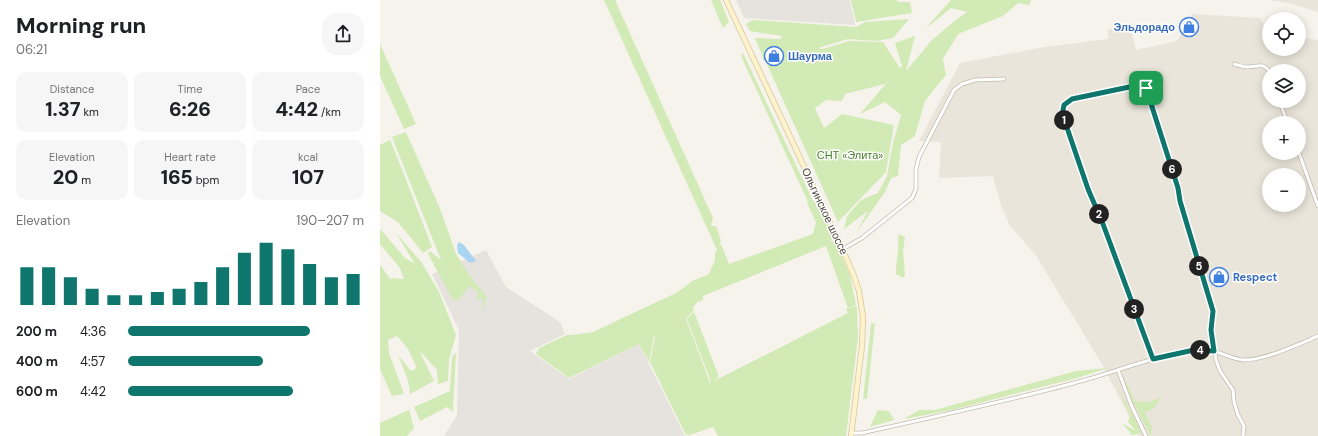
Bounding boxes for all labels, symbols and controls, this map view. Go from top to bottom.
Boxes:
text: Morning run [16,11,146,40]
map controls [1262,12,1306,212]
button: locate [1262,12,1306,56]
button: share [322,13,364,55]
shop icon: Эльдорадо [1178,16,1200,38]
place label: Эльдорадо [1113,20,1175,34]
text: 06:21 [16,41,47,58]
shop icon: Шаурма [763,45,785,67]
place label: Шаурма [788,49,833,63]
button: layers [1262,64,1306,108]
pin [1129,71,1163,105]
icon: arrive [1135,77,1157,99]
text: Distance [50,82,94,96]
text: Time [178,82,202,96]
text: Pace [296,82,320,96]
text: 1.37 [45,96,80,122]
text: 6:26 [169,96,211,122]
text: 4:42 [275,96,318,122]
text: km [80,105,99,119]
text: /km [318,105,341,119]
pin: 1 [1054,110,1074,130]
text: 1 [1062,113,1066,127]
button: + [1262,116,1306,160]
park label: СНТ «Элита» [817,148,883,162]
text: Elevation [49,150,95,164]
text: Heart rate [164,150,216,164]
text: kcal [298,150,318,164]
pin: 6 [1162,159,1182,179]
text: 6 [1169,162,1175,176]
text: 20 [53,164,78,190]
text: 165 [161,164,193,190]
text: 107 [292,164,324,190]
street label: Ольгинское шоссе [799,165,851,257]
button: − [1262,168,1306,212]
text: m [78,173,91,187]
text: bpm [193,173,219,187]
pin: 2 [1089,204,1109,224]
text: 2 [1096,207,1102,221]
text: Elevation [16,212,70,229]
text: 190–207 m [296,212,364,229]
pin: 5 [1189,256,1209,276]
text: 5 [1196,259,1202,273]
shop icon: Respect [1208,266,1230,288]
place label: Respect [1233,270,1278,284]
pin: 3 [1124,299,1144,319]
text: 3 [1131,302,1137,316]
text: 200 m [16,323,57,340]
text: 4:36 [80,323,106,340]
pin: 4 [1190,340,1210,360]
text: 4 [1196,343,1204,357]
text: 400 m [16,353,58,370]
text: 4:57 [80,353,105,370]
text: 600 m [16,383,58,400]
text: 4:42 [80,383,106,400]

